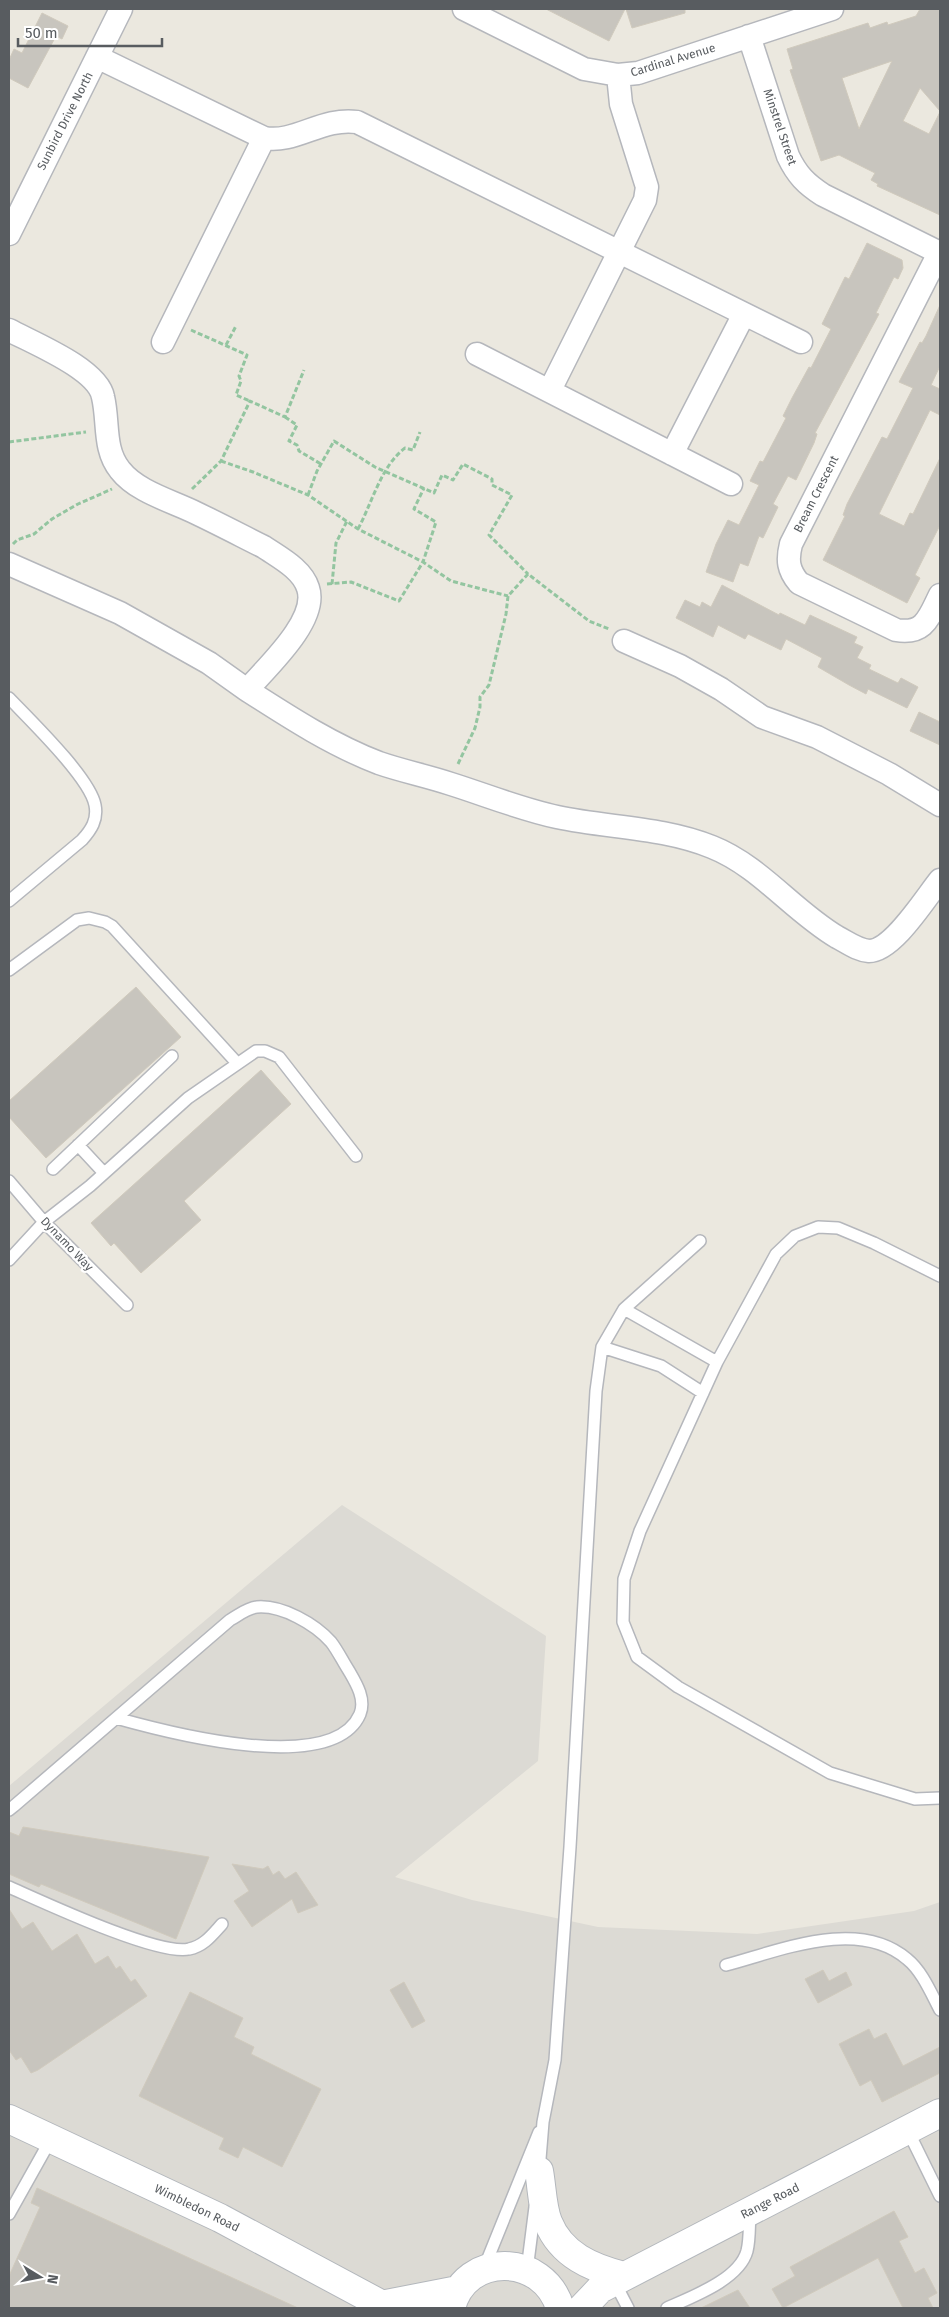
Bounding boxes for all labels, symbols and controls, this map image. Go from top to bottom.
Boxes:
scale bar [18,15,161,47]
text: 50 m [25,24,58,42]
street label: Cardinal Avenue [629,40,717,80]
street label: Sunbird Drive North [34,70,96,172]
street label: Minstrel Street [760,87,800,168]
street label: Bream Crescent [791,453,842,535]
street label: Dynamo Way [38,1214,96,1274]
street label: Range Road [738,2180,802,2222]
street label: Wimbledon Road [152,2181,242,2235]
north arrow [15,2252,65,2302]
text: N [43,2273,61,2285]

